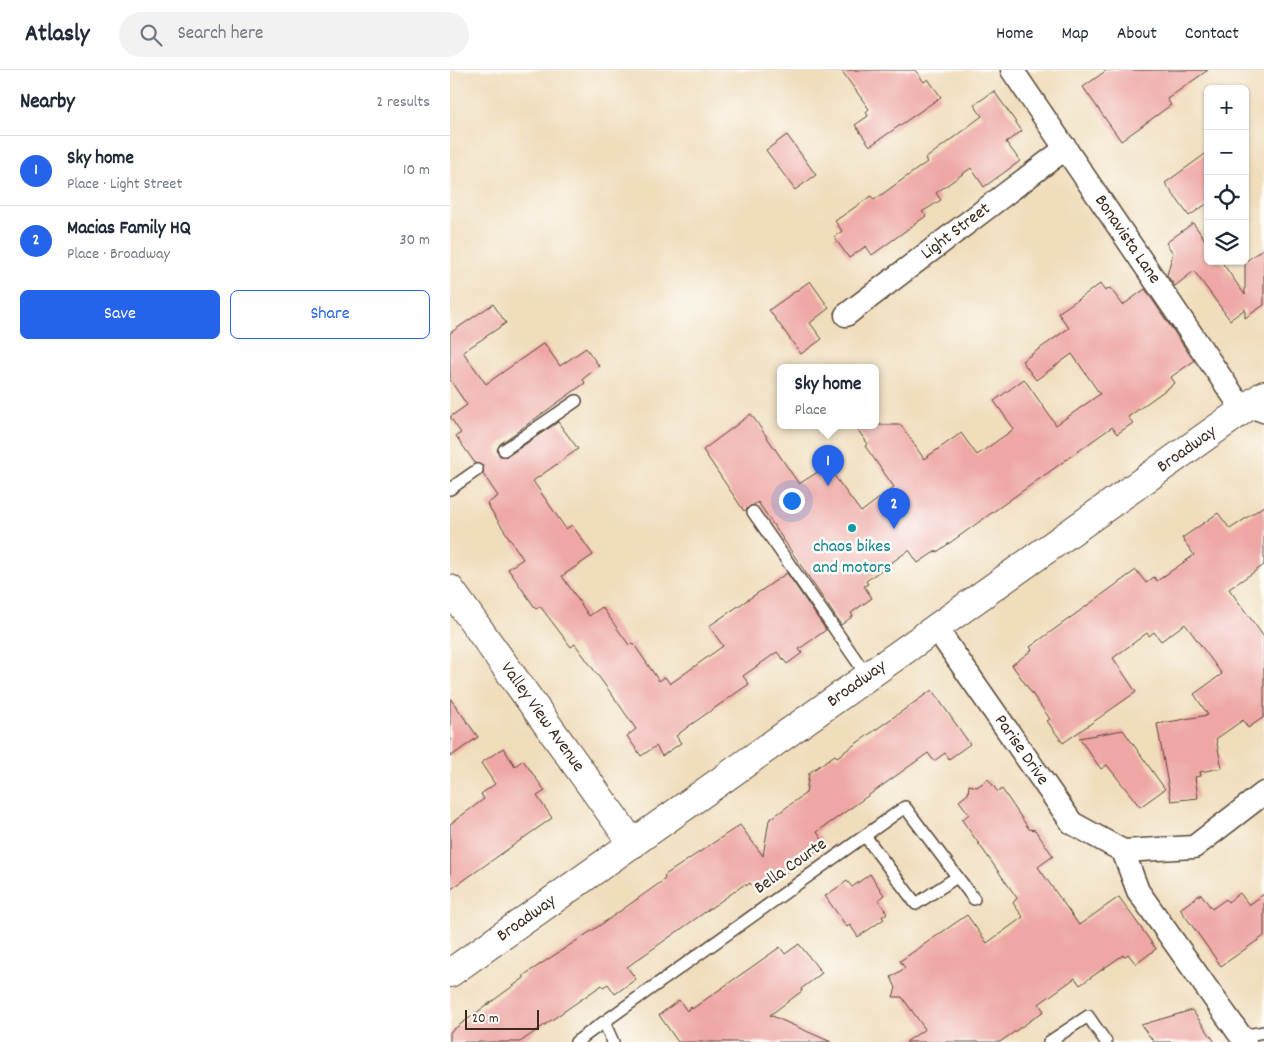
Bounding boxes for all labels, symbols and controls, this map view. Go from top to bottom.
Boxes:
search box [119,12,469,57]
text: Atlasly [25,18,89,52]
icon: search [137,21,165,49]
text: Search here [177,21,263,48]
text: Home [996,22,1033,47]
text: Map [1061,22,1089,47]
text: About [1117,22,1157,47]
text: Contact [1185,22,1239,47]
map controls [1204,85,1249,265]
button: + [1204,85,1249,130]
text: Nearby [20,88,75,118]
text: 2 results [376,91,430,114]
button: − [1204,130,1249,175]
text: Sky home [67,146,134,173]
text: 1 [34,159,38,182]
text: 10 m [403,159,430,182]
text: Place · Light Street [67,173,182,196]
button: locate [1204,175,1249,220]
street label: Bonavista Lane [1088,190,1167,289]
street label: Light Street [916,197,996,266]
text: Macias Family HQ [67,216,191,243]
button: layers [1204,220,1249,265]
text: 2 [33,229,40,252]
text: 30 m [400,229,430,252]
text: Place · Broadway [67,243,170,266]
button: Save [20,290,220,339]
button: Share [230,290,430,339]
popup [777,364,879,429]
text: Sky home [795,372,861,399]
text: Place [795,399,827,422]
street label: Broadway [1152,419,1222,479]
pin: 1 [812,445,844,486]
your location [779,488,805,514]
pin: 2 [878,488,910,529]
marker: chaos bikes and motors [846,522,858,534]
place label: chaos bikes and motors [813,535,891,581]
street label: Broadway [822,654,892,714]
street label: Valley View Avenue [494,657,590,778]
street label: Parise Drive [988,710,1055,791]
street label: Bella Courte [750,833,832,901]
street label: Broadway [492,888,562,948]
scale bar [465,1007,539,1030]
text: 20 m [472,1009,499,1029]

